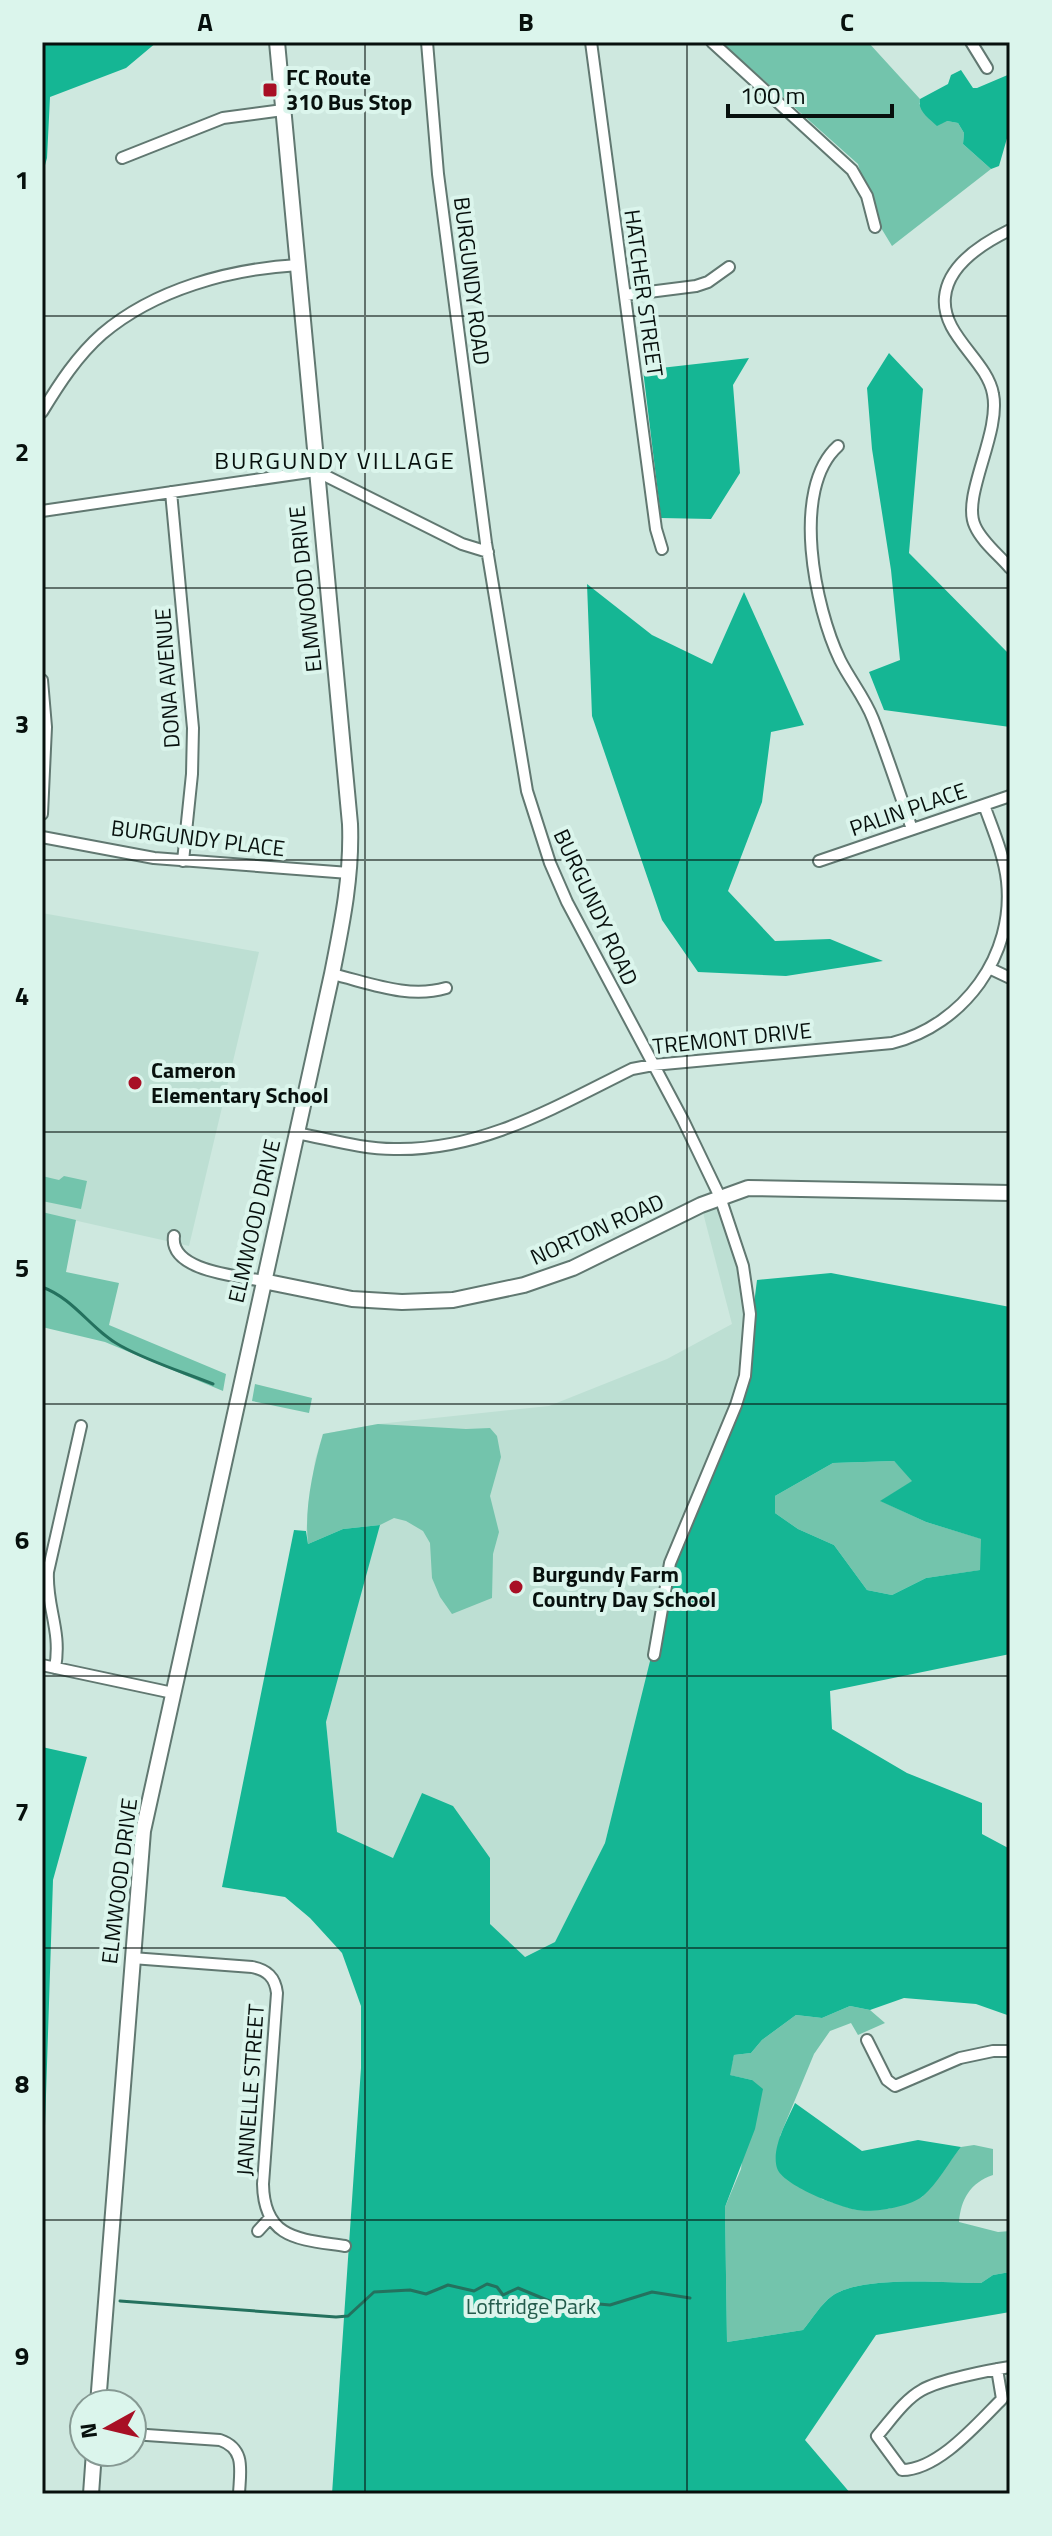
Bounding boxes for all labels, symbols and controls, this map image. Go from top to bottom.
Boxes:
text: A [197,2,213,41]
text: B [518,2,534,41]
text: C [840,2,854,41]
place label: FC Route 310 Bus Stop [286,60,412,119]
scale bar [728,68,892,118]
text: 100 m [740,77,806,113]
marker: FC Route 310 Bus Stop [261,81,279,99]
text: 1 [15,160,29,199]
street label: BURGUNDY ROAD [445,195,499,367]
street label: HATCHER STREET [615,207,673,379]
text: 2 [15,432,29,471]
district label: BURGUNDY VILLAGE [214,442,456,478]
street label: ELMWOOD DRIVE [279,504,331,674]
street label: DONA AVENUE [145,607,189,749]
text: 3 [15,704,29,743]
street label: PALIN PLACE [845,773,971,845]
street label: BURGUNDY PLACE [109,810,287,866]
street label: BURGUNDY ROAD [545,823,647,991]
text: 4 [15,976,29,1015]
street label: TREMONT DRIVE [651,1013,813,1063]
place label: Cameron Elementary School [151,1053,329,1112]
marker: Cameron Elementary School [126,1074,144,1092]
street label: ELMWOOD DRIVE [219,1136,289,1306]
street label: NORTON ROAD [525,1184,669,1274]
text: 5 [15,1248,29,1287]
text: 6 [15,1520,29,1559]
place label: Burgundy Farm Country Day School [532,1557,716,1616]
marker: Burgundy Farm Country Day School [507,1578,525,1596]
text: 7 [15,1792,29,1831]
street label: ELMWOOD DRIVE [92,1796,146,1966]
street label: JANNELLE STREET [227,2002,273,2177]
text: 8 [15,2064,29,2103]
park label: Loftridge Park [466,2289,597,2323]
text: 9 [15,2336,29,2375]
north arrow [68,2388,148,2468]
text: N [70,2421,106,2441]

